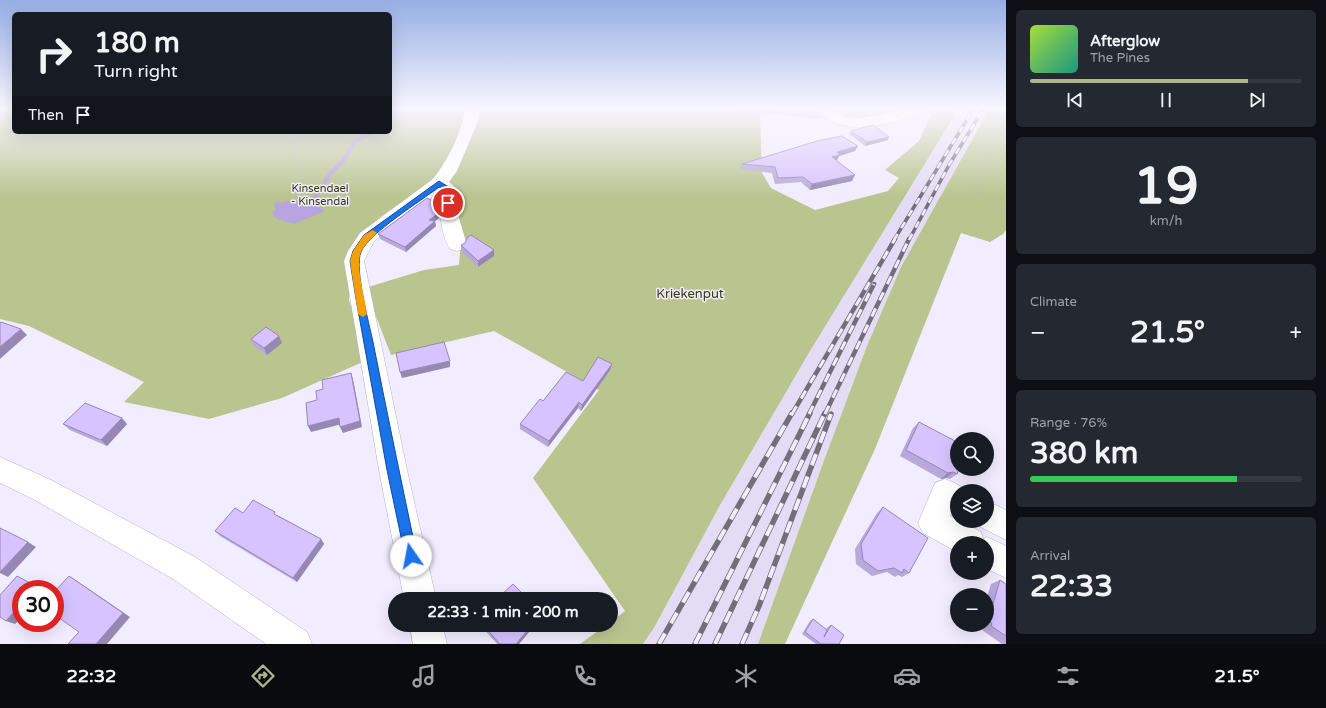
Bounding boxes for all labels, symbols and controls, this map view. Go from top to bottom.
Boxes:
text: 180 m [94,26,180,60]
icon: right [28,28,80,80]
text: Afterglow [1090,32,1160,50]
text: The Pines [1090,50,1150,66]
text: Turn right [94,60,178,82]
icon: previous [1064,89,1086,111]
icon: pause [1155,89,1177,111]
icon: next [1246,89,1268,111]
icon: arrive [72,104,94,126]
text: Then [28,106,64,124]
text: 19 [1133,155,1199,218]
park label: Kinsendael - Kinsendal [291,182,349,208]
pin [431,186,465,220]
icon: arrive [437,192,459,214]
text: km/h [1150,213,1182,229]
park label: Kriekenput [656,286,724,302]
text: Climate [1030,294,1077,310]
text: 21.5° [1130,314,1205,351]
text: − [1030,320,1046,346]
text: + [1290,320,1302,346]
text: Range · 76% [1030,415,1107,431]
map controls [950,432,994,632]
button: search [950,432,994,476]
text: 380 km [1030,435,1138,472]
button: layers [950,484,994,528]
position arrow [390,535,432,577]
button: + [950,536,994,580]
text: Arrival [1030,548,1070,564]
text: 22:33 [1030,568,1113,605]
speed limit sign: 30 [12,580,64,632]
button: − [950,588,994,632]
text: 22:33 · 1 min · 200 m [428,603,578,621]
icon: directions [249,662,277,690]
icon: music [410,662,438,690]
icon: phone [571,662,599,690]
icon: climate [732,662,760,690]
icon: car [893,662,921,690]
icon: filters [1054,662,1082,690]
text: 22:32 [66,665,116,687]
text: 21.5° [1214,665,1260,687]

